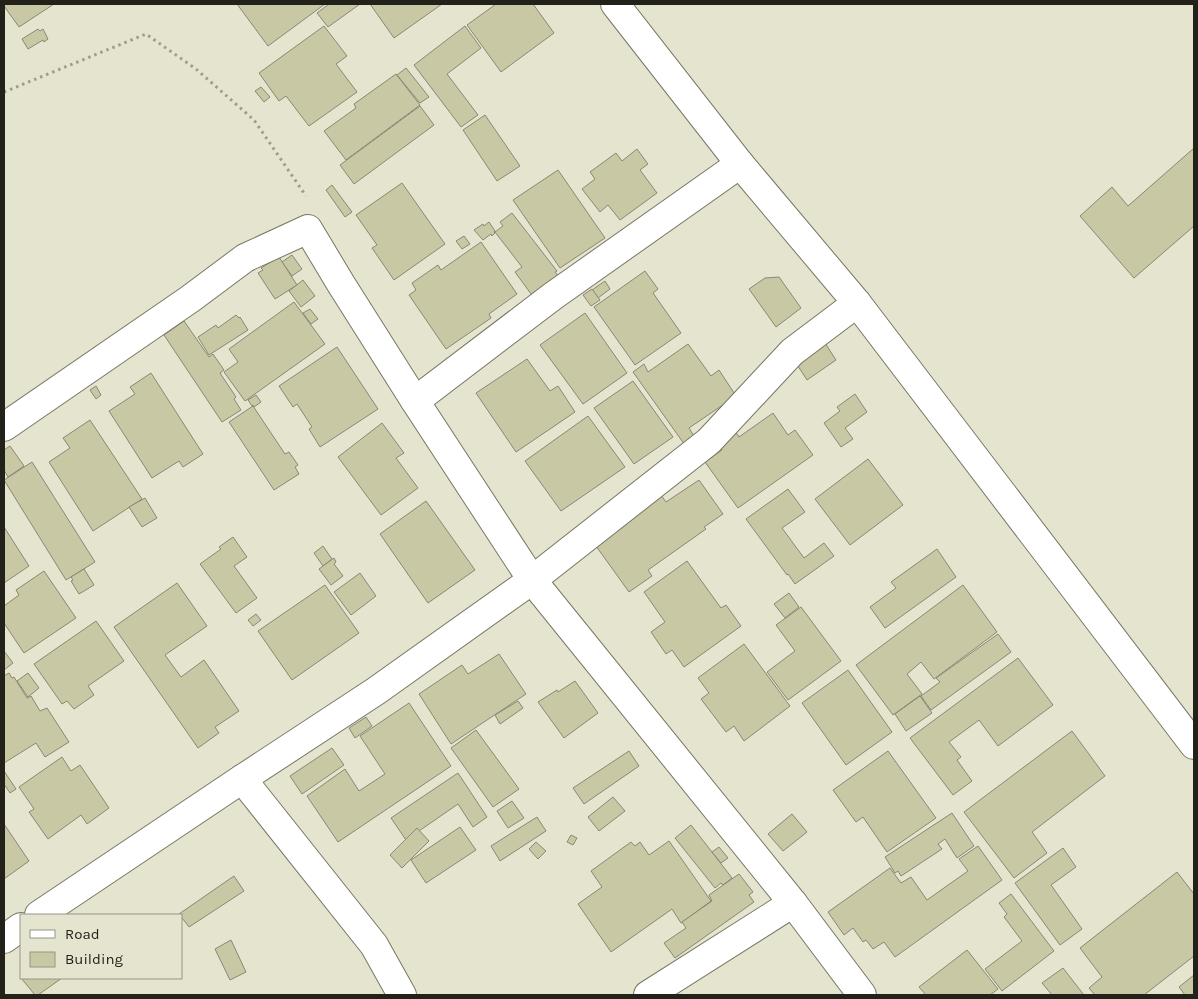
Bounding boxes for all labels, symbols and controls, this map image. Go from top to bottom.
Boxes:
legend [20,914,182,979]
text: Road [65,925,100,943]
text: Building [65,950,123,968]

